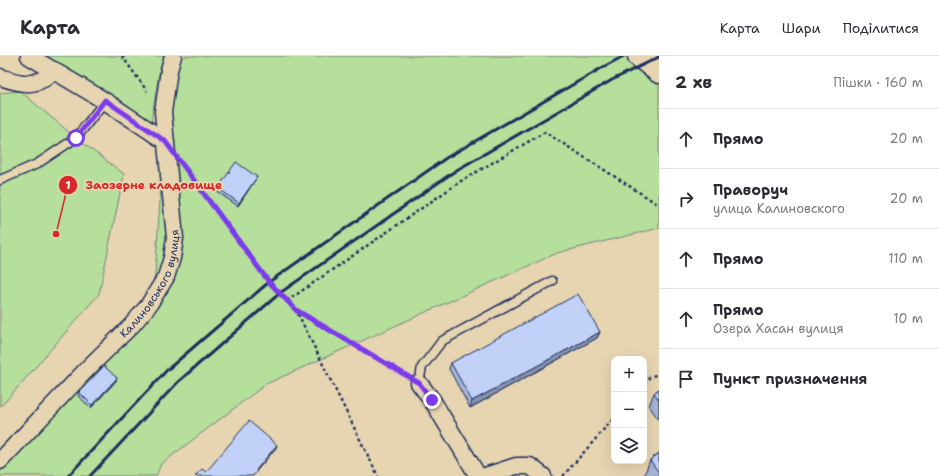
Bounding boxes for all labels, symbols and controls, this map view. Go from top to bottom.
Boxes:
text: Карта [20,15,80,40]
text: Карта [720,19,760,37]
text: Шари [782,19,821,37]
text: Поділитися [843,19,919,37]
text: 2 хв [675,71,712,93]
text: Пішки · 160 m [833,74,923,91]
icon: ahead [675,128,697,150]
route start [67,129,85,147]
text: Прямо [713,129,763,149]
text: 20 m [890,130,923,147]
callout: Заозерне кладовище [58,173,230,197]
text: 1 [65,177,71,193]
text: Заозерне кладовище [86,177,222,193]
text: Праворуч [713,180,788,200]
icon: right [675,188,697,210]
text: 20 m [890,190,923,207]
text: улица Калиновского [713,200,845,217]
street label: Калиновського вулиця [116,229,183,341]
icon: ahead [675,248,697,270]
text: Прямо [713,249,763,269]
text: 110 m [888,250,923,267]
text: Прямо [713,300,763,320]
icon: ahead [675,308,697,330]
text: 10 m [893,310,923,327]
text: Озера Хасан вулиця [713,320,844,337]
map controls [611,356,647,464]
button: + [611,356,647,392]
icon: arrive [675,368,697,390]
text: Пункт призначення [713,369,868,389]
route end [423,391,441,409]
button: − [611,392,647,428]
button: layers [611,428,647,464]

